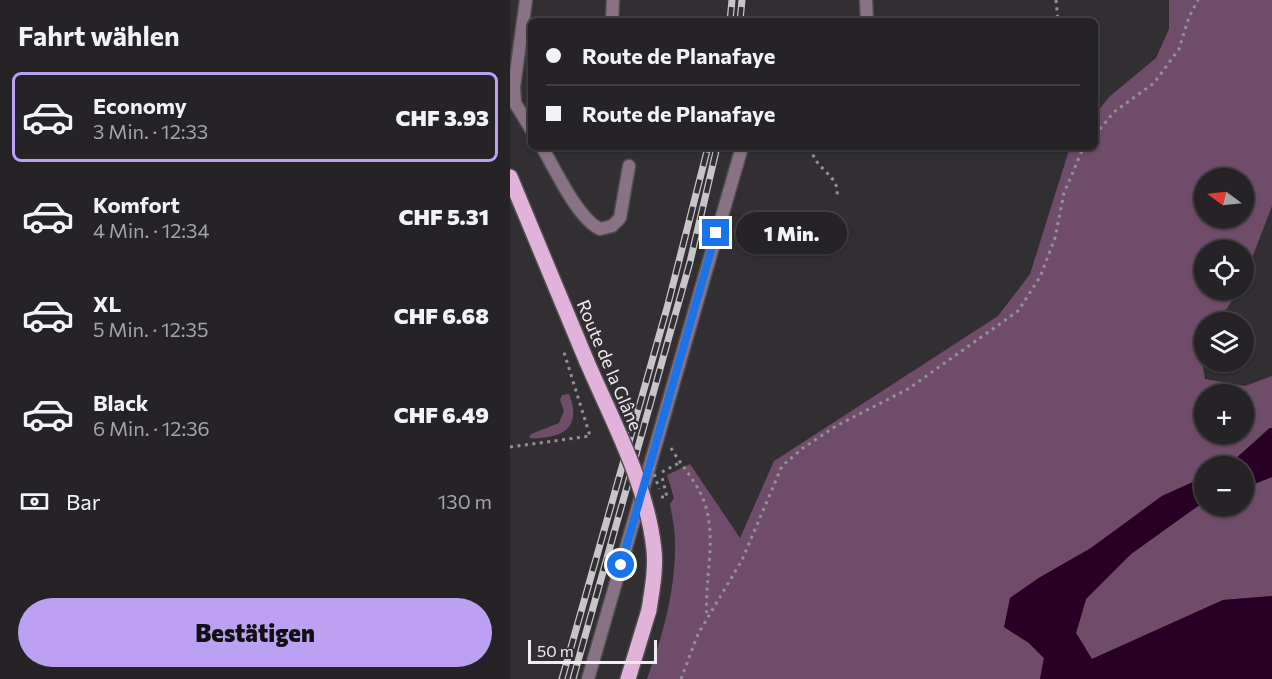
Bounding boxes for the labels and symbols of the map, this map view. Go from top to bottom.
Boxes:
north arrow [1194,168,1254,228]
callout: 1 Min. [737,212,848,254]
route end [702,219,729,246]
street label: Route de la Glâne [572,296,648,434]
route start [607,551,634,578]
scale bar [528,637,657,664]

